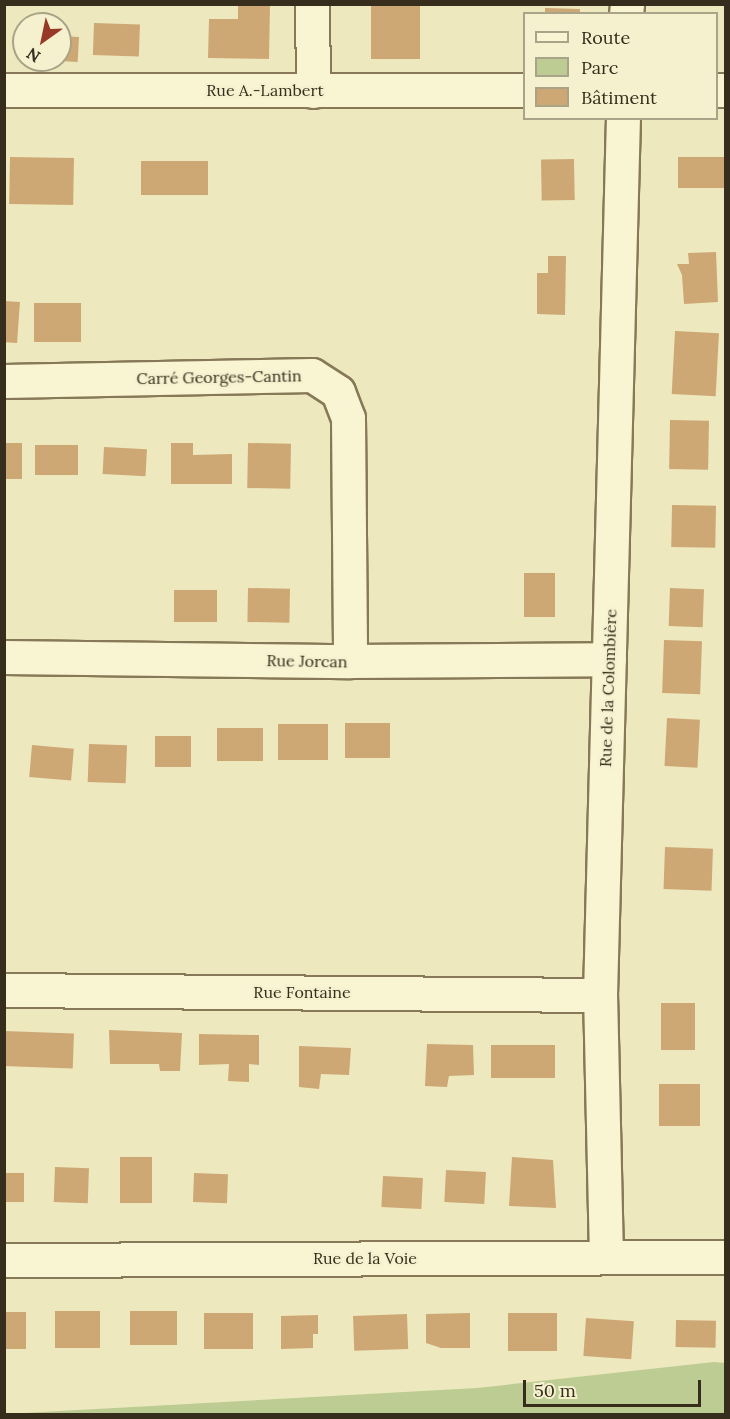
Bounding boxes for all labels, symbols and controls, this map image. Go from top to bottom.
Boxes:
north arrow [12,12,72,72]
legend [523,12,718,120]
text: Route [581,26,630,49]
text: N [23,44,44,67]
text: Parc [581,56,618,79]
street label: Rue A.-Lambert [206,80,324,100]
text: Bâtiment [581,86,657,109]
street label: Carré Georges-Cantin [136,366,302,388]
street label: Rue de la Colombière [596,609,620,767]
street label: Rue Jorcan [266,651,348,671]
street label: Rue Fontaine [253,982,351,1002]
street label: Rue de la Voie [313,1248,417,1268]
scale bar [526,1368,704,1406]
text: 50 m [534,1379,576,1402]

